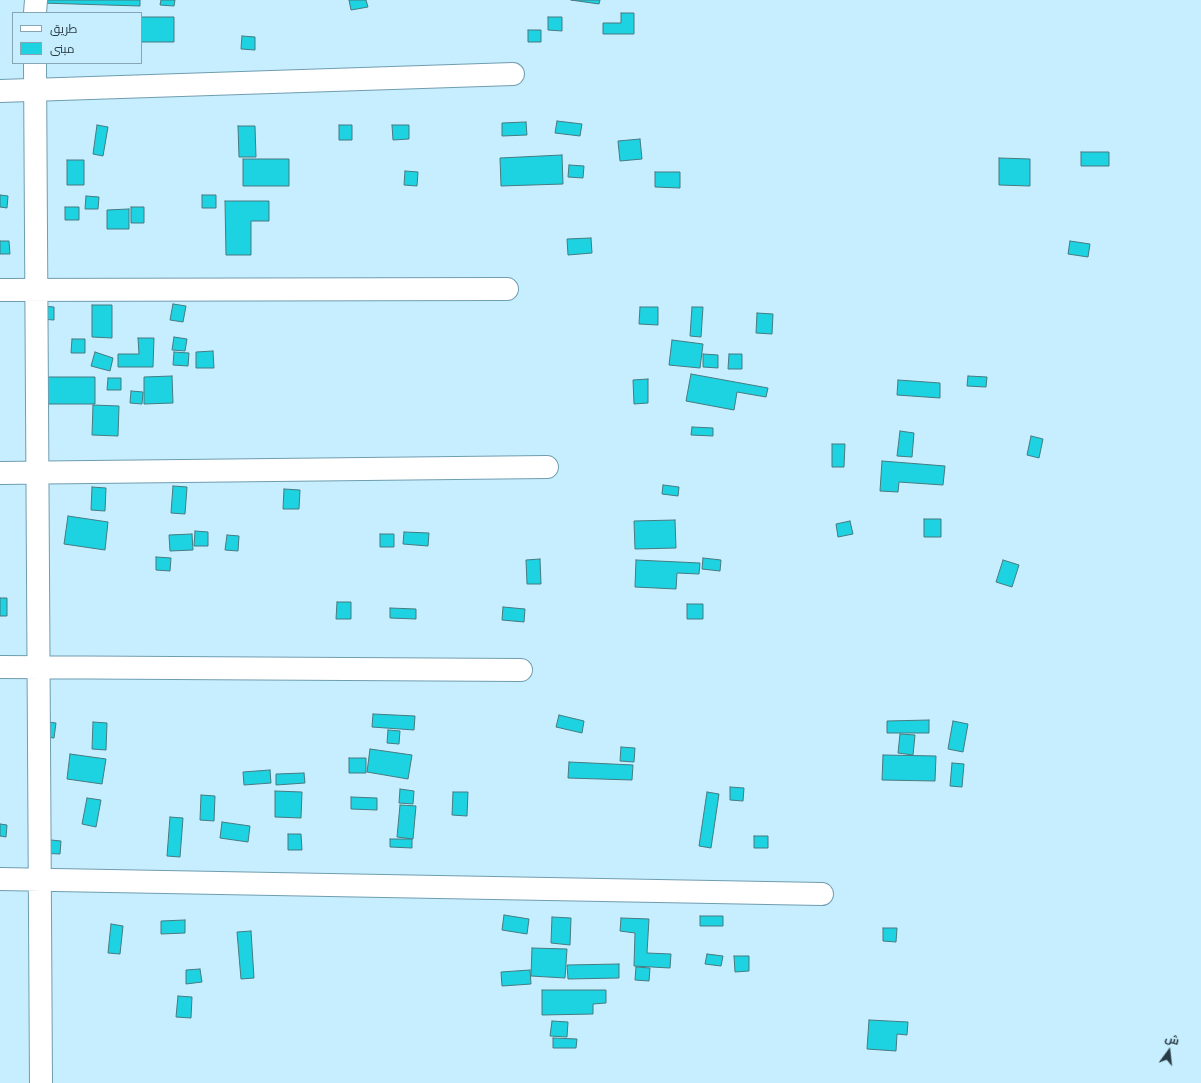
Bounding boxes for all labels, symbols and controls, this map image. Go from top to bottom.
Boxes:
legend [12,12,142,64]
text: طريق [50,22,77,36]
text: مبنى [50,42,75,56]
north arrow [1149,1031,1189,1071]
text: ش [1164,1032,1180,1047]

